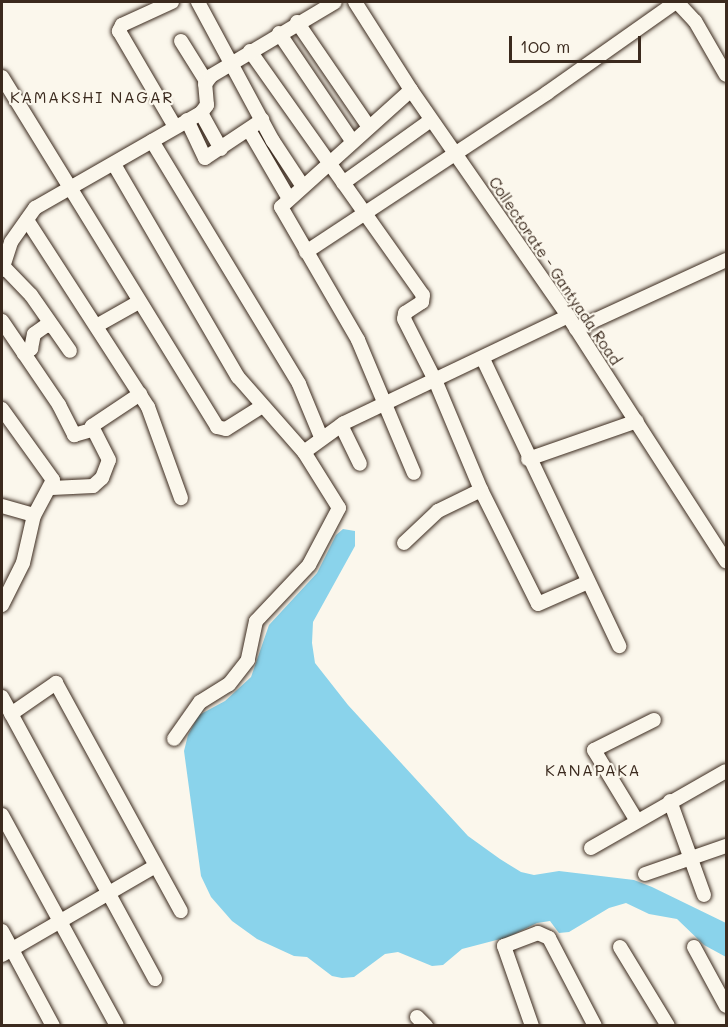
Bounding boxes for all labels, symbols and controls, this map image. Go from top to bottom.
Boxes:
scale bar [512,24,644,62]
text: 100 m [520,34,570,58]
district label: KAMAKSHI NAGAR [10,87,174,107]
street label: Collectorate - Gantyada Road [485,174,625,368]
district label: KANAPAKA [545,760,641,780]

